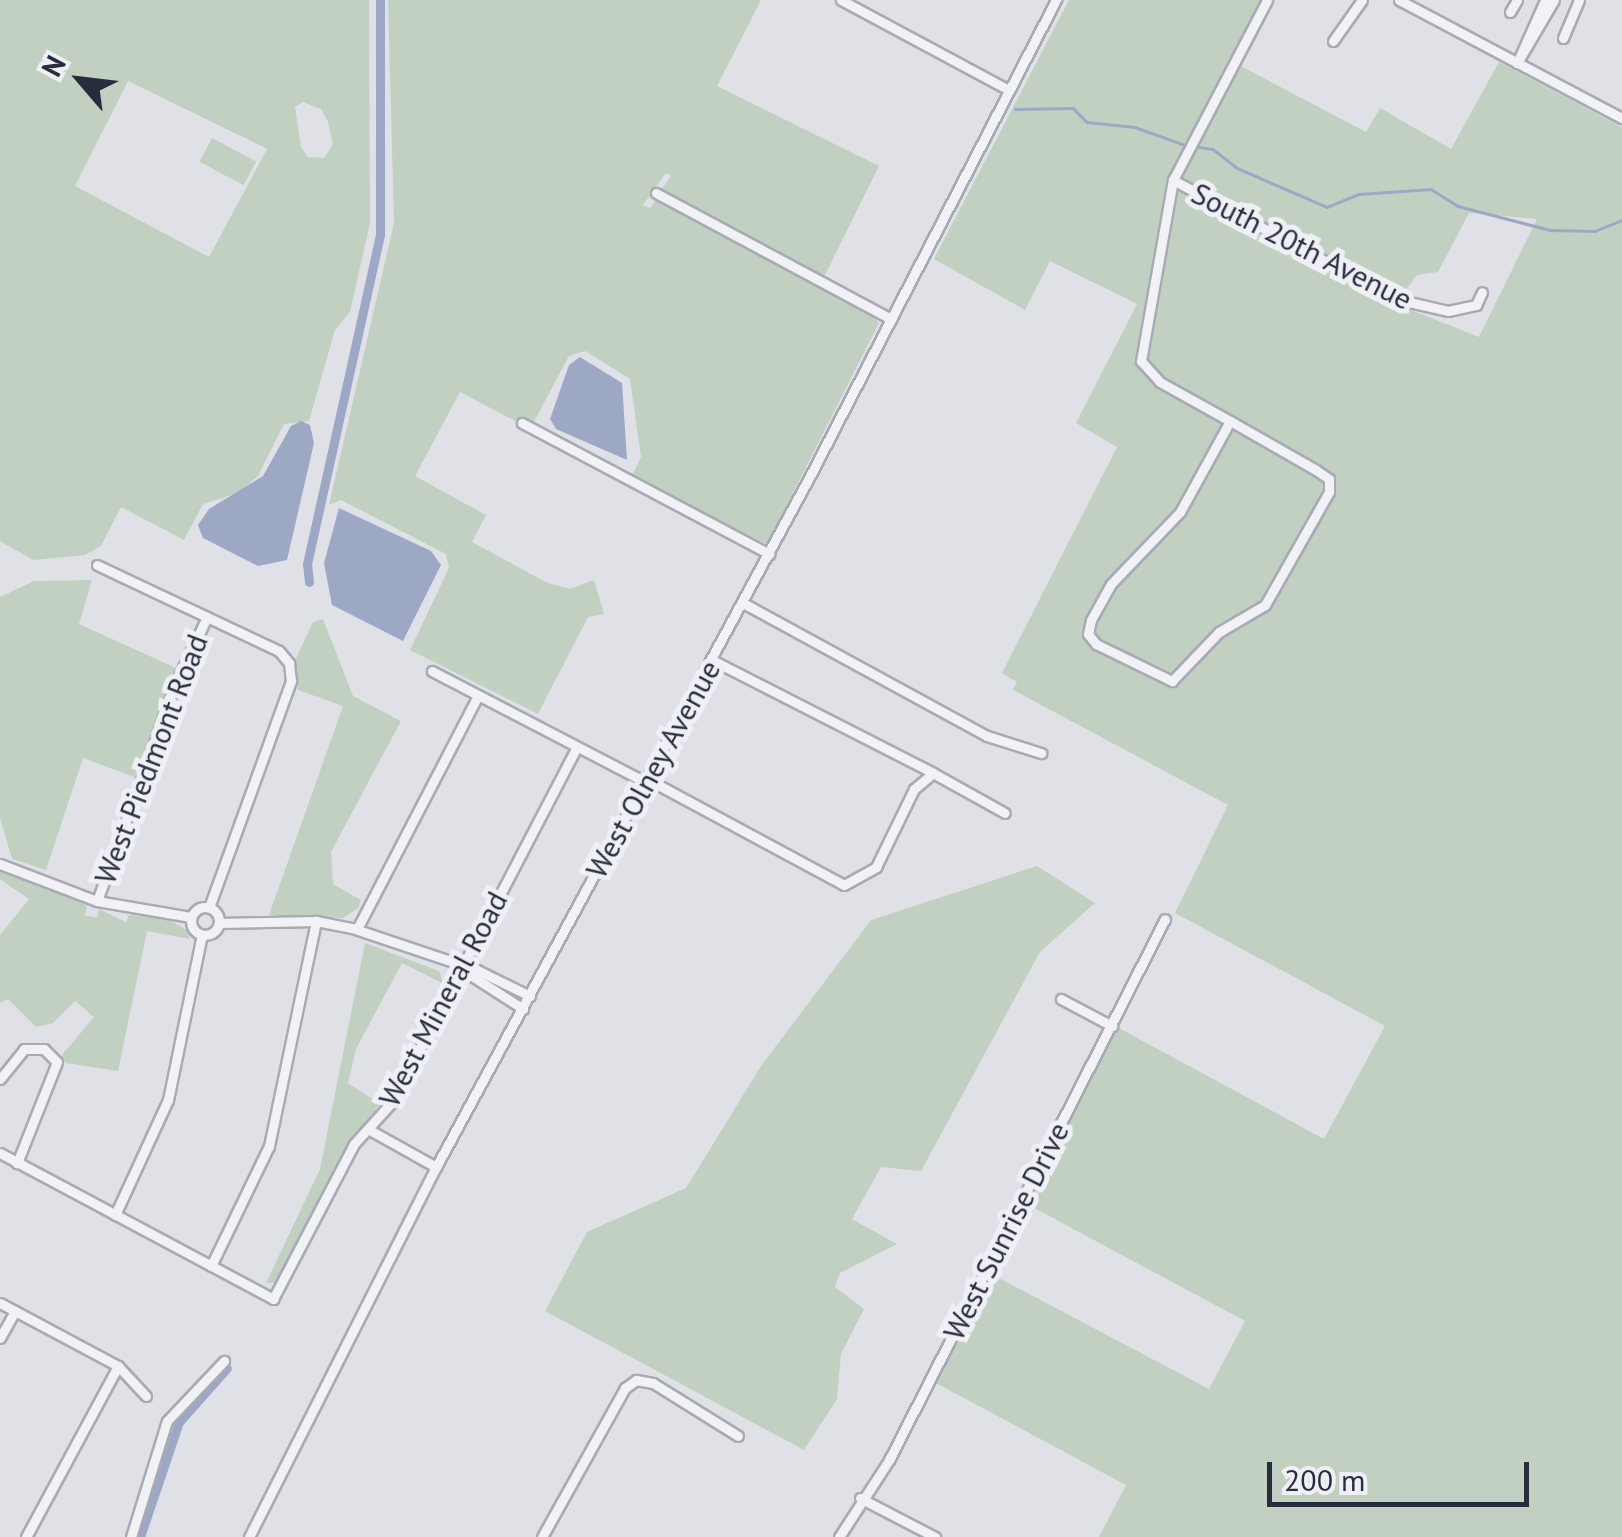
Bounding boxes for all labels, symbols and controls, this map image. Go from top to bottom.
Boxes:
north arrow [30,30,130,130]
text: N [32,49,74,82]
street label: South 20th Avenue [1185,175,1419,317]
street label: West Piedmont Road [87,629,215,889]
street label: West Olney Avenue [578,653,728,885]
street label: West Mineral Road [371,885,515,1113]
street label: West Sunrise Drive [936,1116,1076,1346]
scale bar [1272,1442,1534,1504]
text: 200 m [1284,1460,1365,1499]

